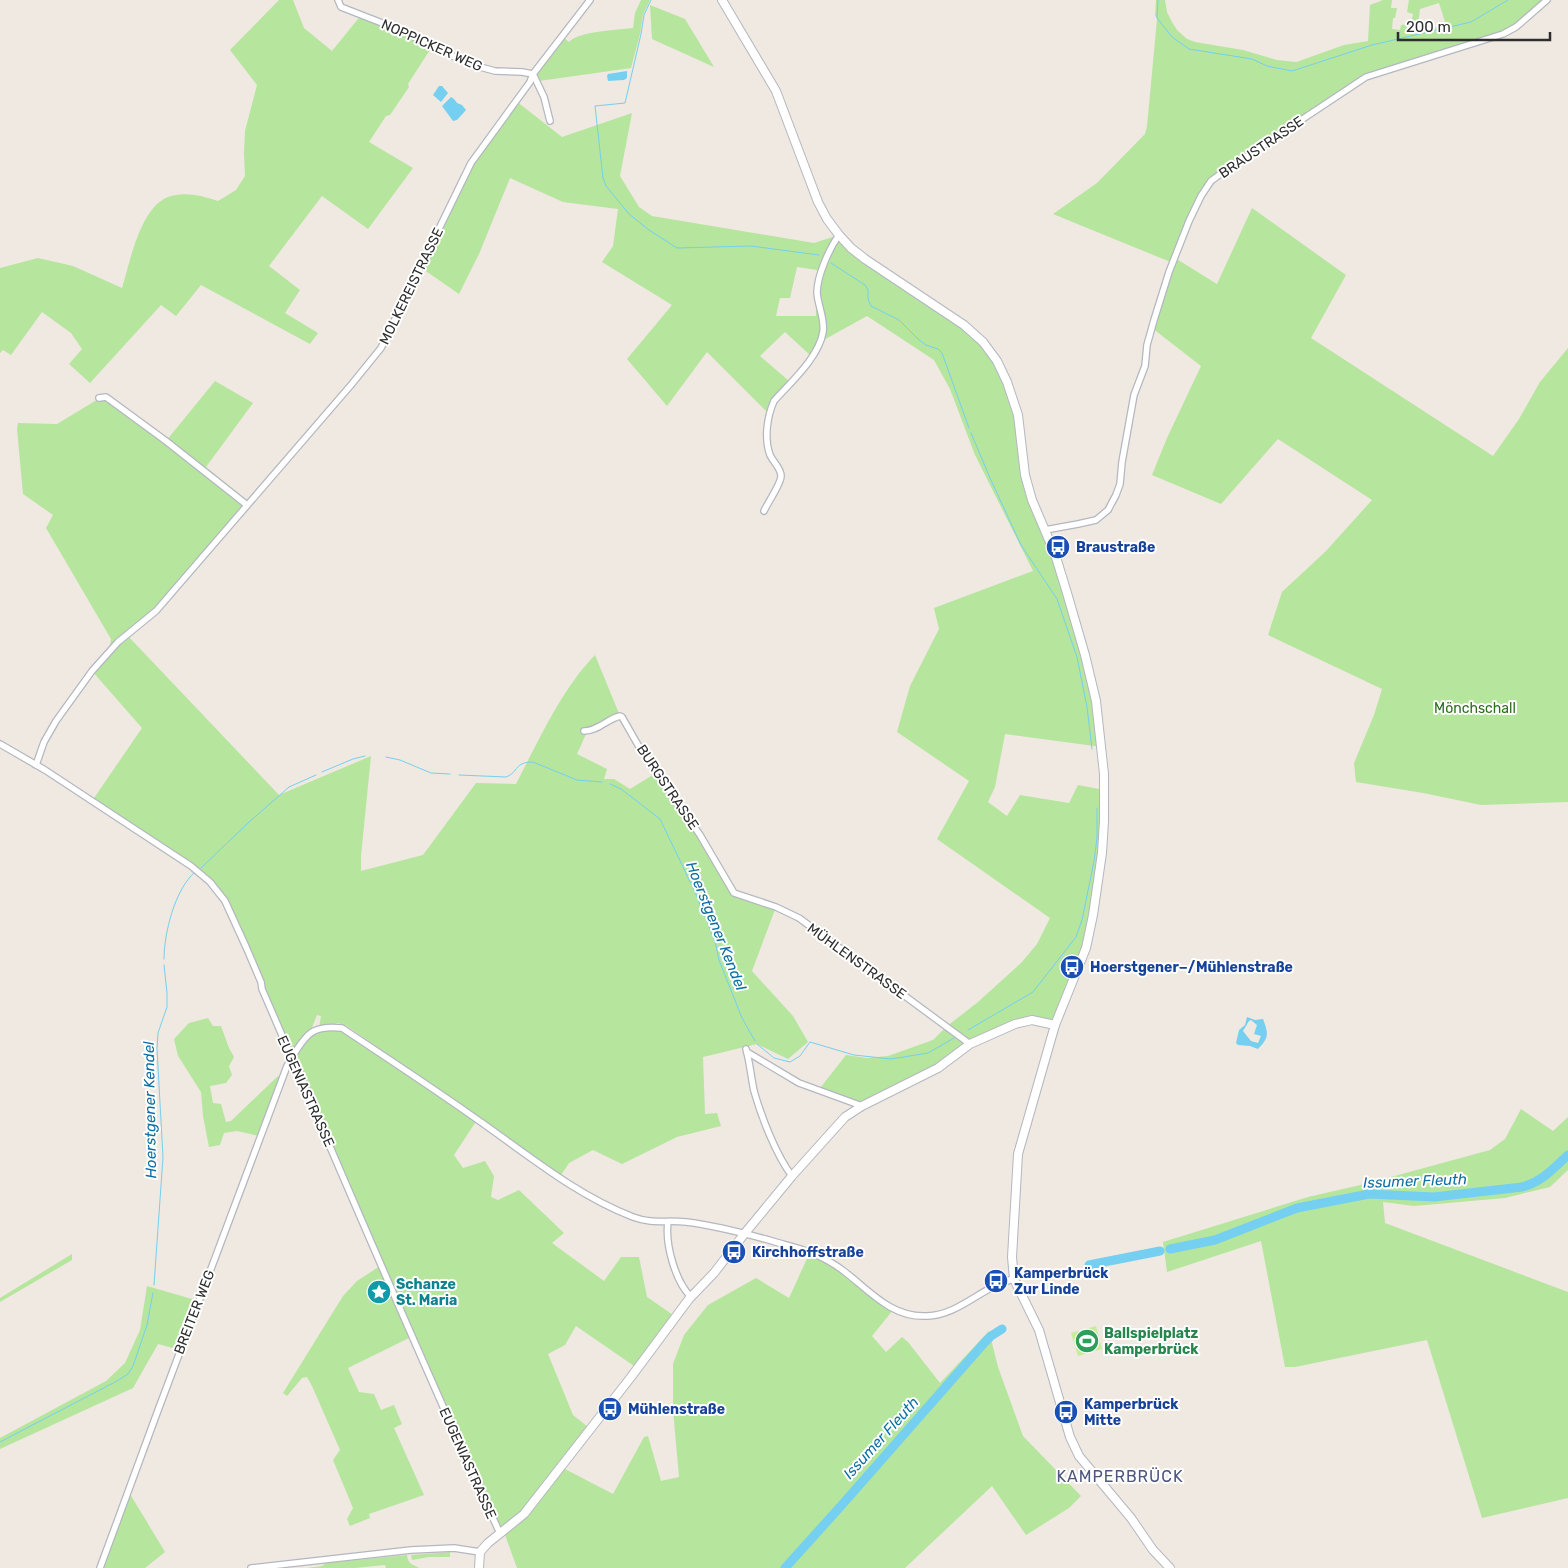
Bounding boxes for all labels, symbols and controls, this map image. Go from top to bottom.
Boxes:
scale bar [1398,10,1550,42]
street label: NOPPICKER WEG [379,16,485,75]
text: 200 m [1406,18,1451,36]
street label: BRAUSTRASSE [1216,113,1307,182]
street label: MOLKEREISTRASSE [376,225,447,347]
bus stop icon: Braustraße [1045,534,1071,560]
place label: Braustraße [1076,539,1155,556]
park label: Mönchschall [1434,700,1516,717]
street label: BURGSTRASSE [633,742,702,833]
water label: Hoerstgener Kendel [682,859,750,993]
street label: MÜHLENSTRASSE [804,920,909,1003]
bus stop icon: Hoerstgener−/Mühlenstraße [1059,954,1085,980]
place label: Hoerstgener−/Mühlenstraße [1090,959,1293,976]
street label: EUGENIASTRASSE [273,1033,338,1150]
water label: Hoerstgener Kendel [140,1041,160,1179]
water label: Issumer Fleuth [1363,1170,1467,1192]
bus stop icon: Kirchhoffstraße [721,1239,747,1265]
place label: Kirchhoffstraße [752,1244,864,1261]
place label: Kamperbrück Zur Linde [1014,1265,1109,1298]
street label: BREITER WEG [171,1268,218,1357]
bus stop icon: Kamperbrück Zur Linde [983,1268,1009,1294]
place label: Schanze St. Maria [396,1276,457,1309]
place icon: Schanze St. Maria [366,1279,392,1305]
place label: Ballspielplatz Kamperbrück [1104,1325,1199,1358]
sports icon: Ballspielplatz Kamperbrück [1074,1328,1100,1354]
water label: Issumer Fleuth [839,1393,923,1483]
bus stop icon: Mühlenstraße [597,1396,623,1422]
place label: Kamperbrück Mitte [1084,1396,1179,1429]
bus stop icon: Kamperbrück Mitte [1053,1399,1079,1425]
place label: Mühlenstraße [628,1401,725,1418]
street label: EUGENIASTRASSE [435,1405,500,1522]
district label: KAMPERBRÜCK [1056,1467,1184,1486]

